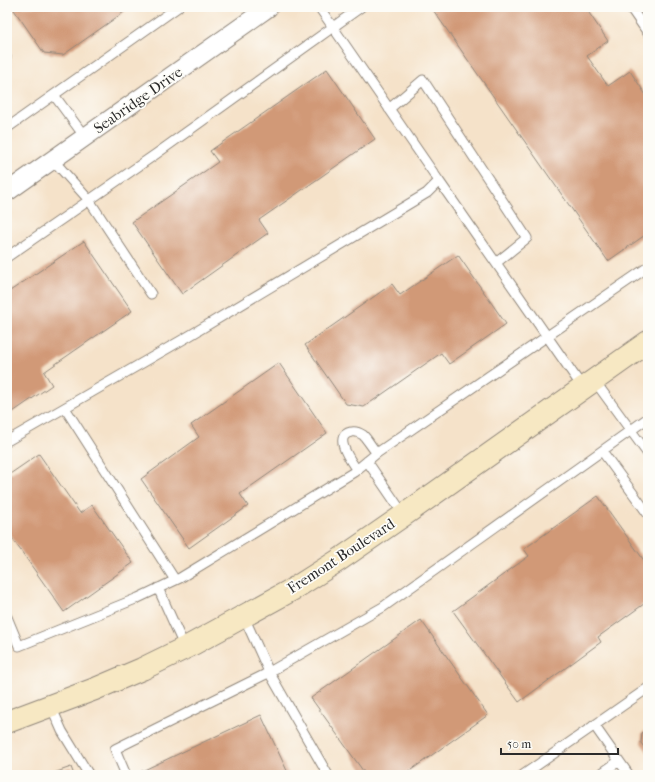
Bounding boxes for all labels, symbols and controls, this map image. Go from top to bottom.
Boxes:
street label: Seabridge Drive [90,62,186,137]
street label: Fremont Boulevard [284,514,399,597]
scale bar [501,730,618,756]
text: 50 m [507,737,531,751]

